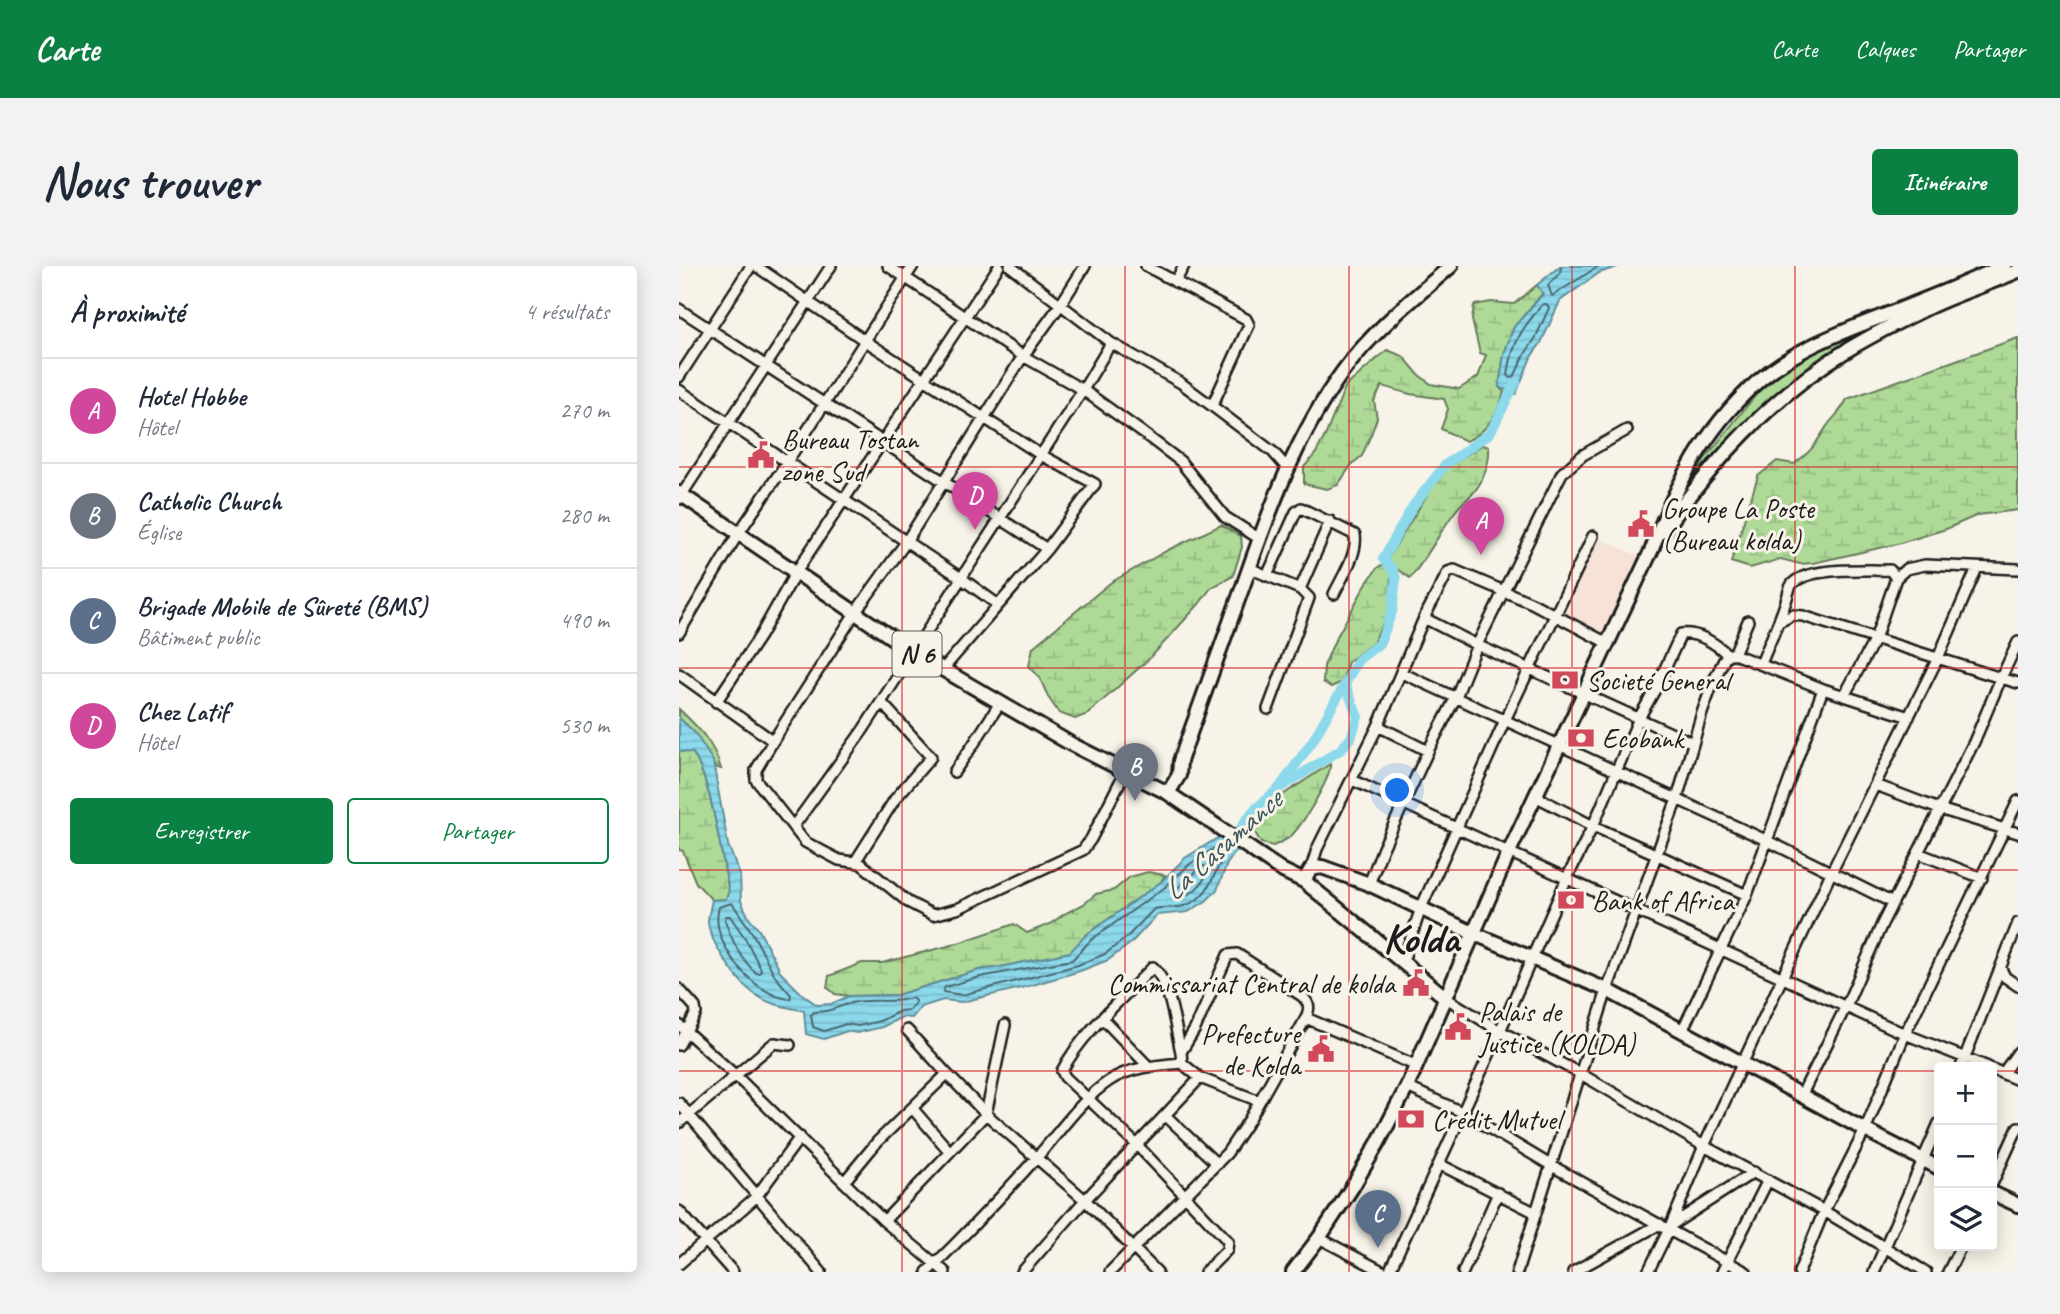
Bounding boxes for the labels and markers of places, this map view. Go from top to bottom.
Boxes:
place label: Bureau Tostan zone Sud [782,422,919,489]
public building icon: Bureau Tostan zone Sud [746,440,776,470]
pin: D [952,472,998,530]
place label: Groupe La Poste (Bureau kolda) [1662,491,1816,558]
pin: A [1458,497,1504,555]
public building icon: Groupe La Poste (Bureau kolda) [1626,509,1656,539]
place label: Societé General [1586,663,1735,698]
bank icon: Societé General [1550,665,1580,695]
place label: Ecobank [1602,721,1686,756]
bank icon: Ecobank [1566,723,1596,753]
pin: B [1112,743,1158,801]
place label: Bank of Africa [1592,883,1735,918]
bank icon: Bank of Africa [1556,885,1586,915]
place label: Commissariat Central de kolda [1108,966,1397,1001]
public building icon: Commissariat Central de kolda [1401,968,1431,998]
place label: Palais de Justice (KOLDA) [1477,994,1637,1061]
public building icon: Palais de Justice (KOLDA) [1443,1012,1473,1042]
place label: Prefecture de Kolda [1201,1016,1303,1083]
public building icon: Prefecture de Kolda [1306,1034,1336,1064]
place label: Crédit Mutuel [1432,1102,1566,1137]
bank icon: Crédit Mutuel [1396,1104,1426,1134]
pin: C [1355,1190,1401,1248]

